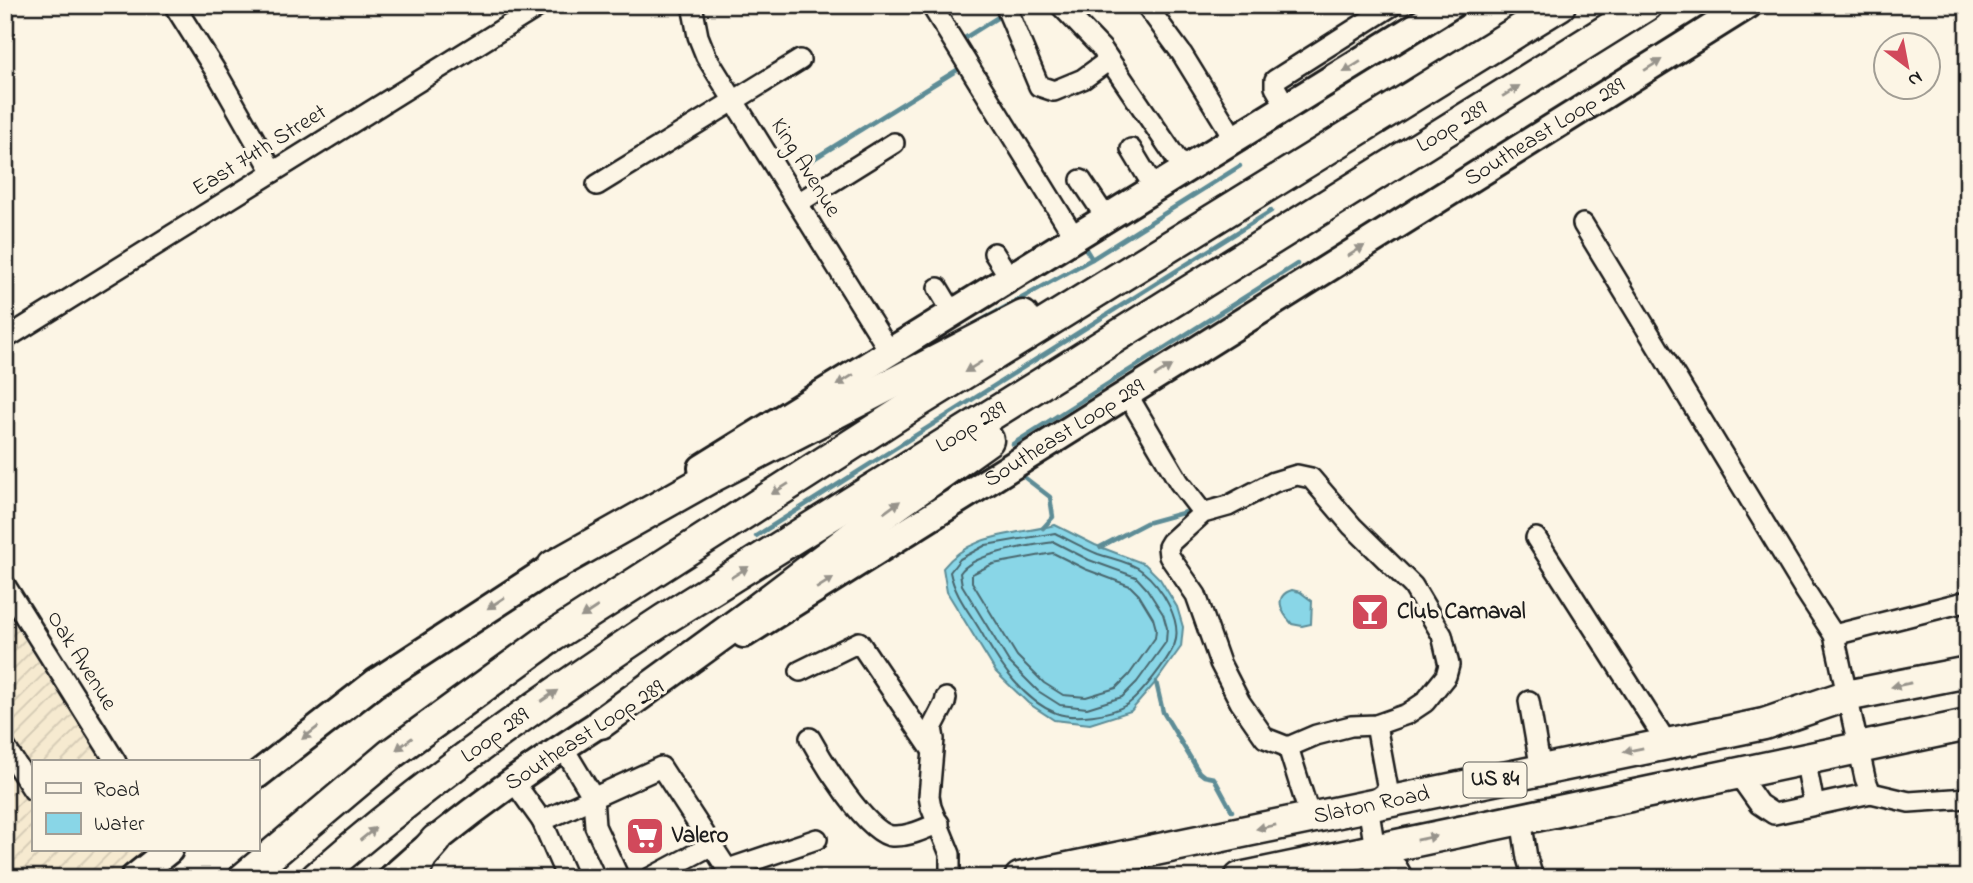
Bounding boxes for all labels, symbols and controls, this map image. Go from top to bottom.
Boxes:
north arrow [1871,32,1941,102]
one-way arrow [1643,58,1662,71]
one-way arrow [1342,61,1361,74]
text: N [1902,63,1927,93]
street label: Southeast Loop 289 [1458,69,1632,195]
one-way arrow [1501,84,1520,97]
street label: Loop 289 [1410,92,1494,162]
street label: East 74th Street [186,96,334,205]
street label: King Avenue [761,112,849,225]
one-way arrow [1347,244,1366,257]
one-way arrow [963,361,983,374]
one-way arrow [1154,365,1173,378]
street label: Southeast Loop 289 [978,370,1151,496]
one-way arrow [836,373,855,386]
street label: Loop 289 [929,393,1013,462]
one-way arrow [771,482,790,495]
one-way arrow [883,501,901,515]
one-way arrow [730,565,749,578]
one-way arrow [816,576,835,589]
bar icon: Club Carnaval [1349,591,1391,633]
place label: Club Carnaval [1397,596,1526,629]
one-way arrow [486,597,506,610]
street label: Oak Avenue [37,605,125,718]
one-way arrow [580,605,599,618]
street label: Southeast Loop 289 [499,672,671,800]
one-way arrow [1890,680,1912,691]
one-way arrow [540,689,558,703]
street label: Loop 289 [454,699,536,772]
one-way arrow [301,725,319,740]
one-way arrow [395,737,413,751]
one-way arrow [1622,745,1644,756]
legend [32,760,259,852]
road number: US 84 [1464,762,1526,798]
text: Road [94,776,140,806]
street label: Slaton Road [1310,777,1433,833]
text: Water [94,810,145,840]
supermarket icon: Valero [624,815,666,857]
place label: Valero [671,820,729,853]
one-way arrow [1255,821,1277,832]
one-way arrow [360,827,377,842]
one-way arrow [1416,832,1438,843]

